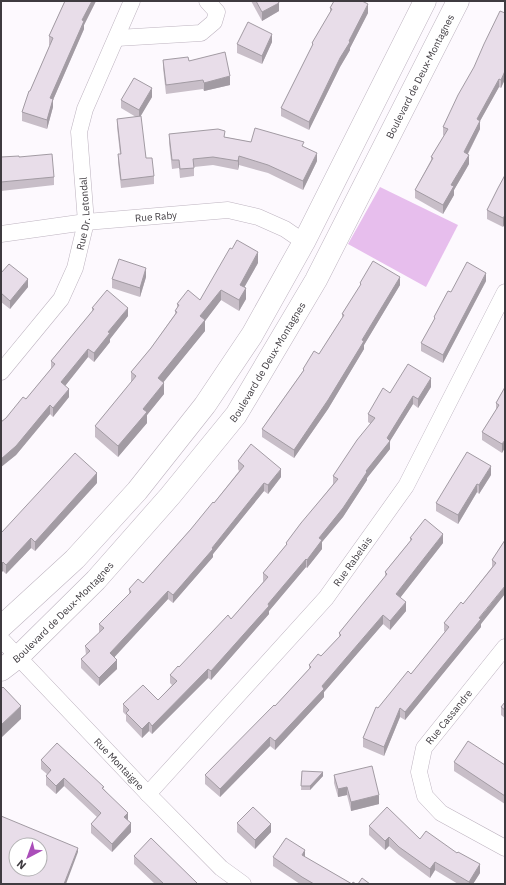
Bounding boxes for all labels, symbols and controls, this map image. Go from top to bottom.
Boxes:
street label: Boulevard de Deux-Montagnes [383,12,457,141]
street label: Rue Dr. Letondal [73,176,93,251]
street label: Rue Raby [134,208,178,224]
street label: Boulevard de Deux-Montagnes [226,299,308,425]
street label: Rue Rabelais [330,534,375,589]
street label: Boulevard de Deux-Montagnes [10,558,116,665]
street label: Rue Cassandre [423,686,475,747]
street label: Rue Montaigne [92,735,148,793]
north arrow [8,837,48,877]
text: N [14,857,29,872]

